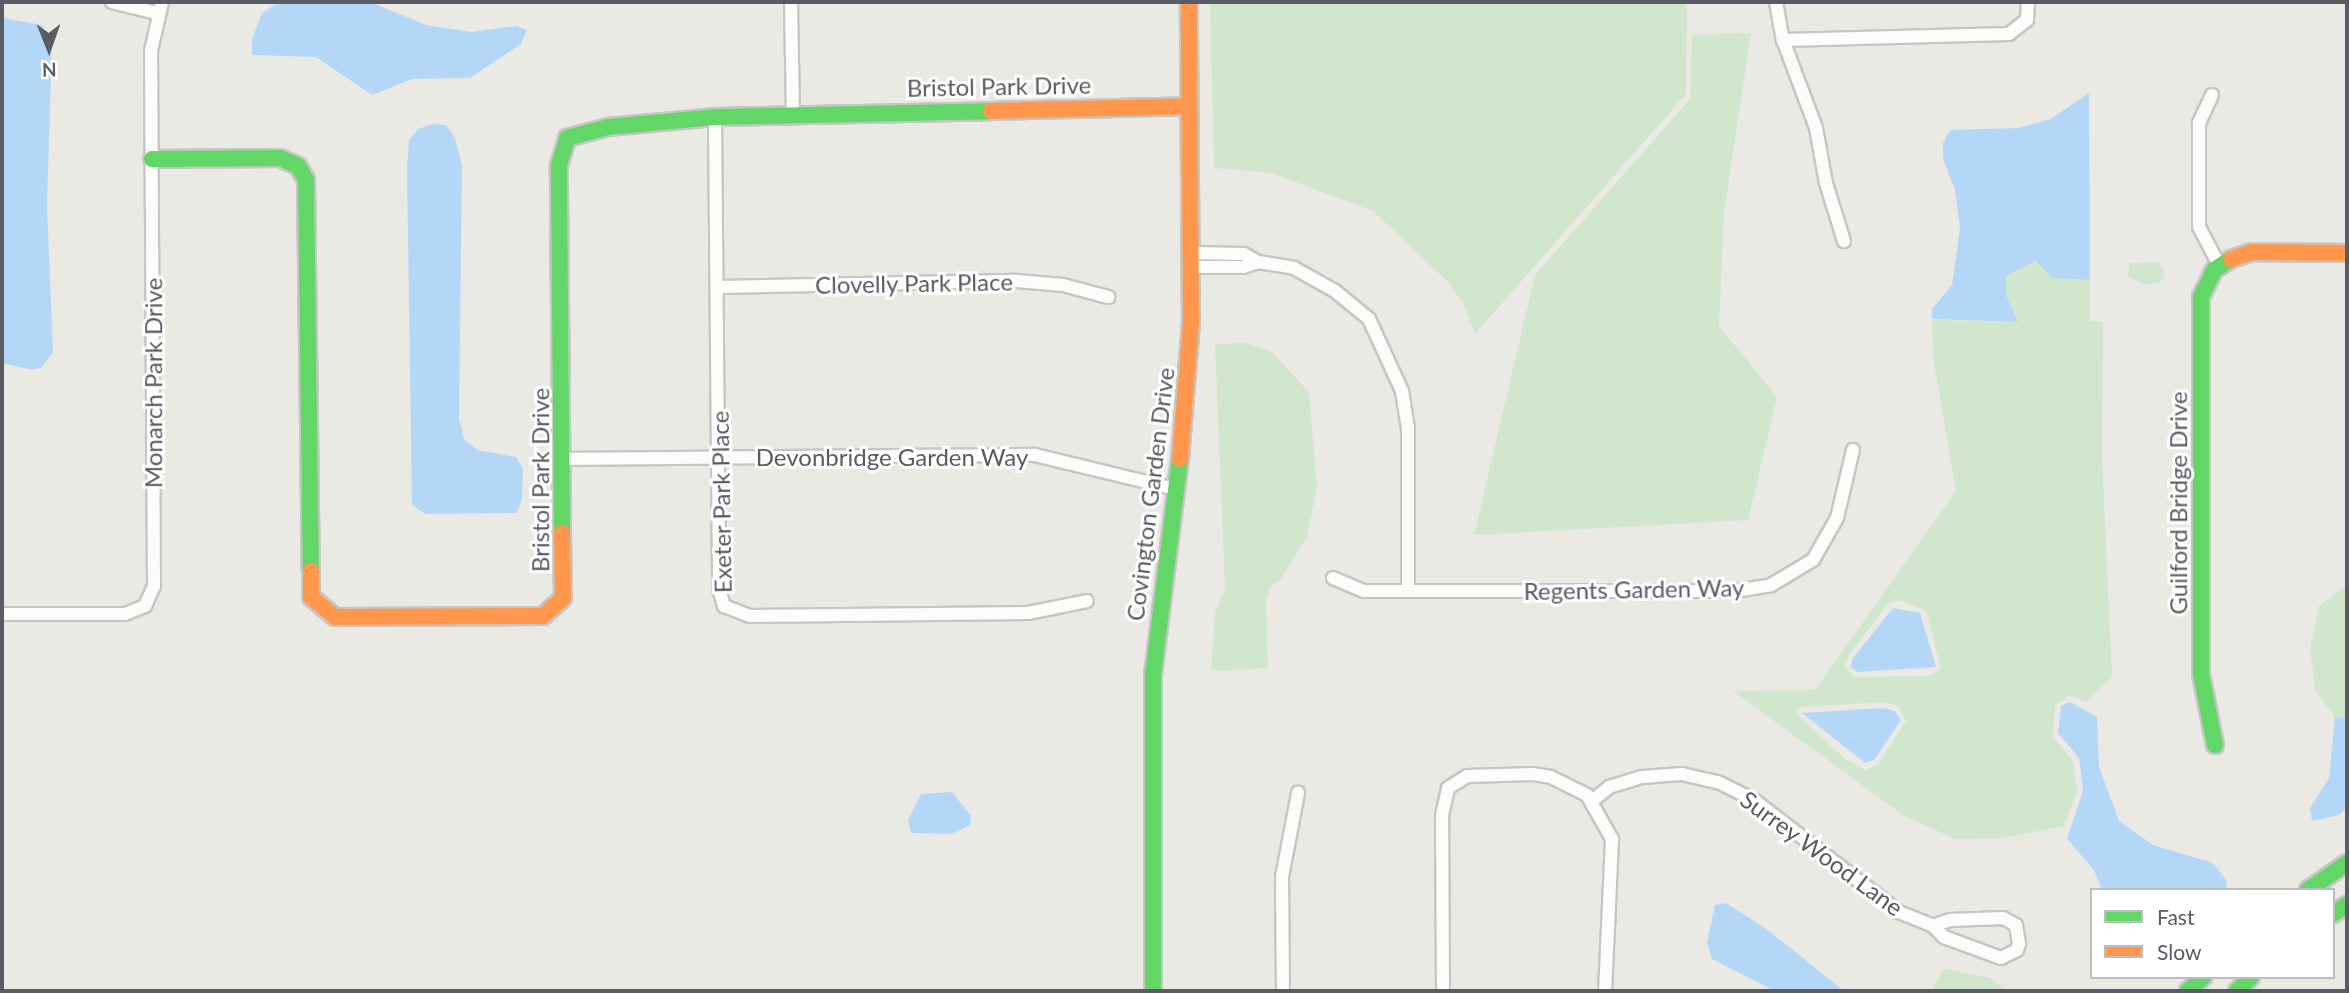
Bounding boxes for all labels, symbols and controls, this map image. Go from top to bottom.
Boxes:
north arrow [14,14,84,84]
text: N [42,59,57,82]
street label: Bristol Park Drive [907,70,1091,102]
street label: Clovelly Park Place [815,267,1013,299]
street label: Monarch Park Drive [139,278,167,488]
street label: Covington Garden Drive [1120,366,1180,622]
street label: Bristol Park Drive [526,388,554,572]
street label: Guilford Bridge Drive [2164,391,2192,615]
street label: Exeter Park Place [705,410,737,594]
street label: Devonbridge Garden Way [756,443,1028,471]
street label: Regents Garden Way [1523,573,1745,605]
street label: Surrey Wood Lane [1735,784,1909,922]
legend [2090,888,2335,979]
text: Fast [2157,904,2194,929]
text: Slow [2157,939,2201,964]

